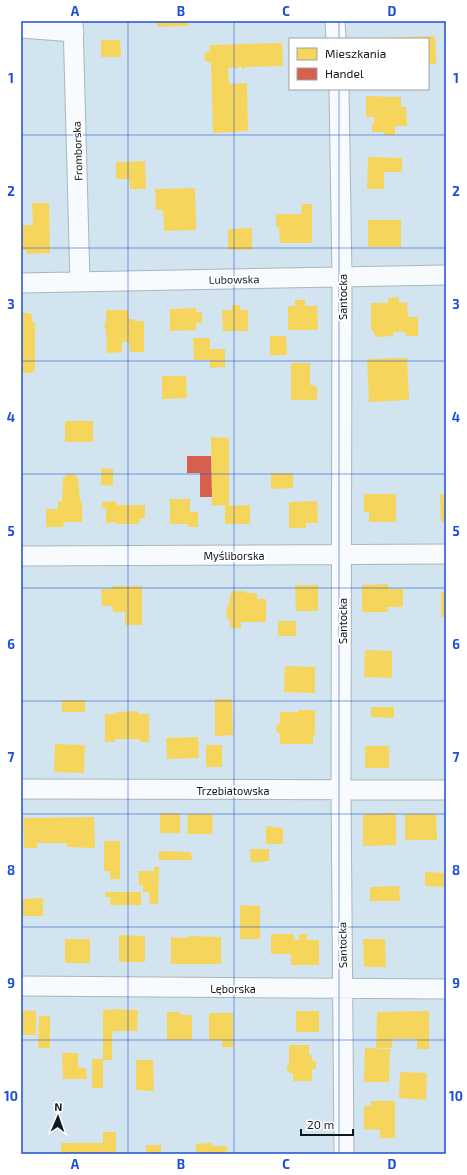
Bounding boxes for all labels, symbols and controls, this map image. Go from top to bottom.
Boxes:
text: A [71,3,80,19]
text: B [177,3,185,19]
text: C [282,3,290,19]
text: D [388,3,397,19]
legend [289,38,429,90]
text: Mieszkania [325,46,386,60]
text: Handel [325,66,364,80]
text: 1 [8,70,14,86]
text: 1 [453,70,459,86]
street label: Fromborska [69,121,85,181]
text: 2 [7,183,15,199]
text: 2 [452,183,460,199]
street label: Lubowska [209,272,259,286]
street label: Santocka [336,274,349,320]
text: 3 [7,296,15,312]
text: 3 [452,296,460,312]
text: 4 [7,409,15,425]
text: 4 [452,409,460,425]
text: 5 [7,523,15,539]
text: 5 [452,523,460,539]
street label: Myśliborska [203,549,265,562]
street label: Santocka [336,598,349,644]
text: 6 [7,636,15,652]
text: 6 [452,636,460,652]
text: 7 [8,749,15,765]
text: 7 [453,749,460,765]
street label: Trzebiatowska [196,784,270,797]
text: 8 [7,862,15,878]
text: 8 [452,862,460,878]
street label: Santocka [335,922,349,968]
text: 9 [7,975,15,991]
text: 9 [452,975,460,991]
street label: Lęborska [210,982,256,995]
text: 10 [4,1088,18,1104]
text: 10 [449,1088,463,1104]
north arrow [38,1097,78,1137]
text: N [54,1100,63,1113]
scale bar [301,1111,353,1137]
text: 20 m [307,1117,334,1131]
text: A [71,1156,80,1172]
text: B [177,1156,185,1172]
text: C [282,1156,290,1172]
text: D [388,1156,397,1172]

